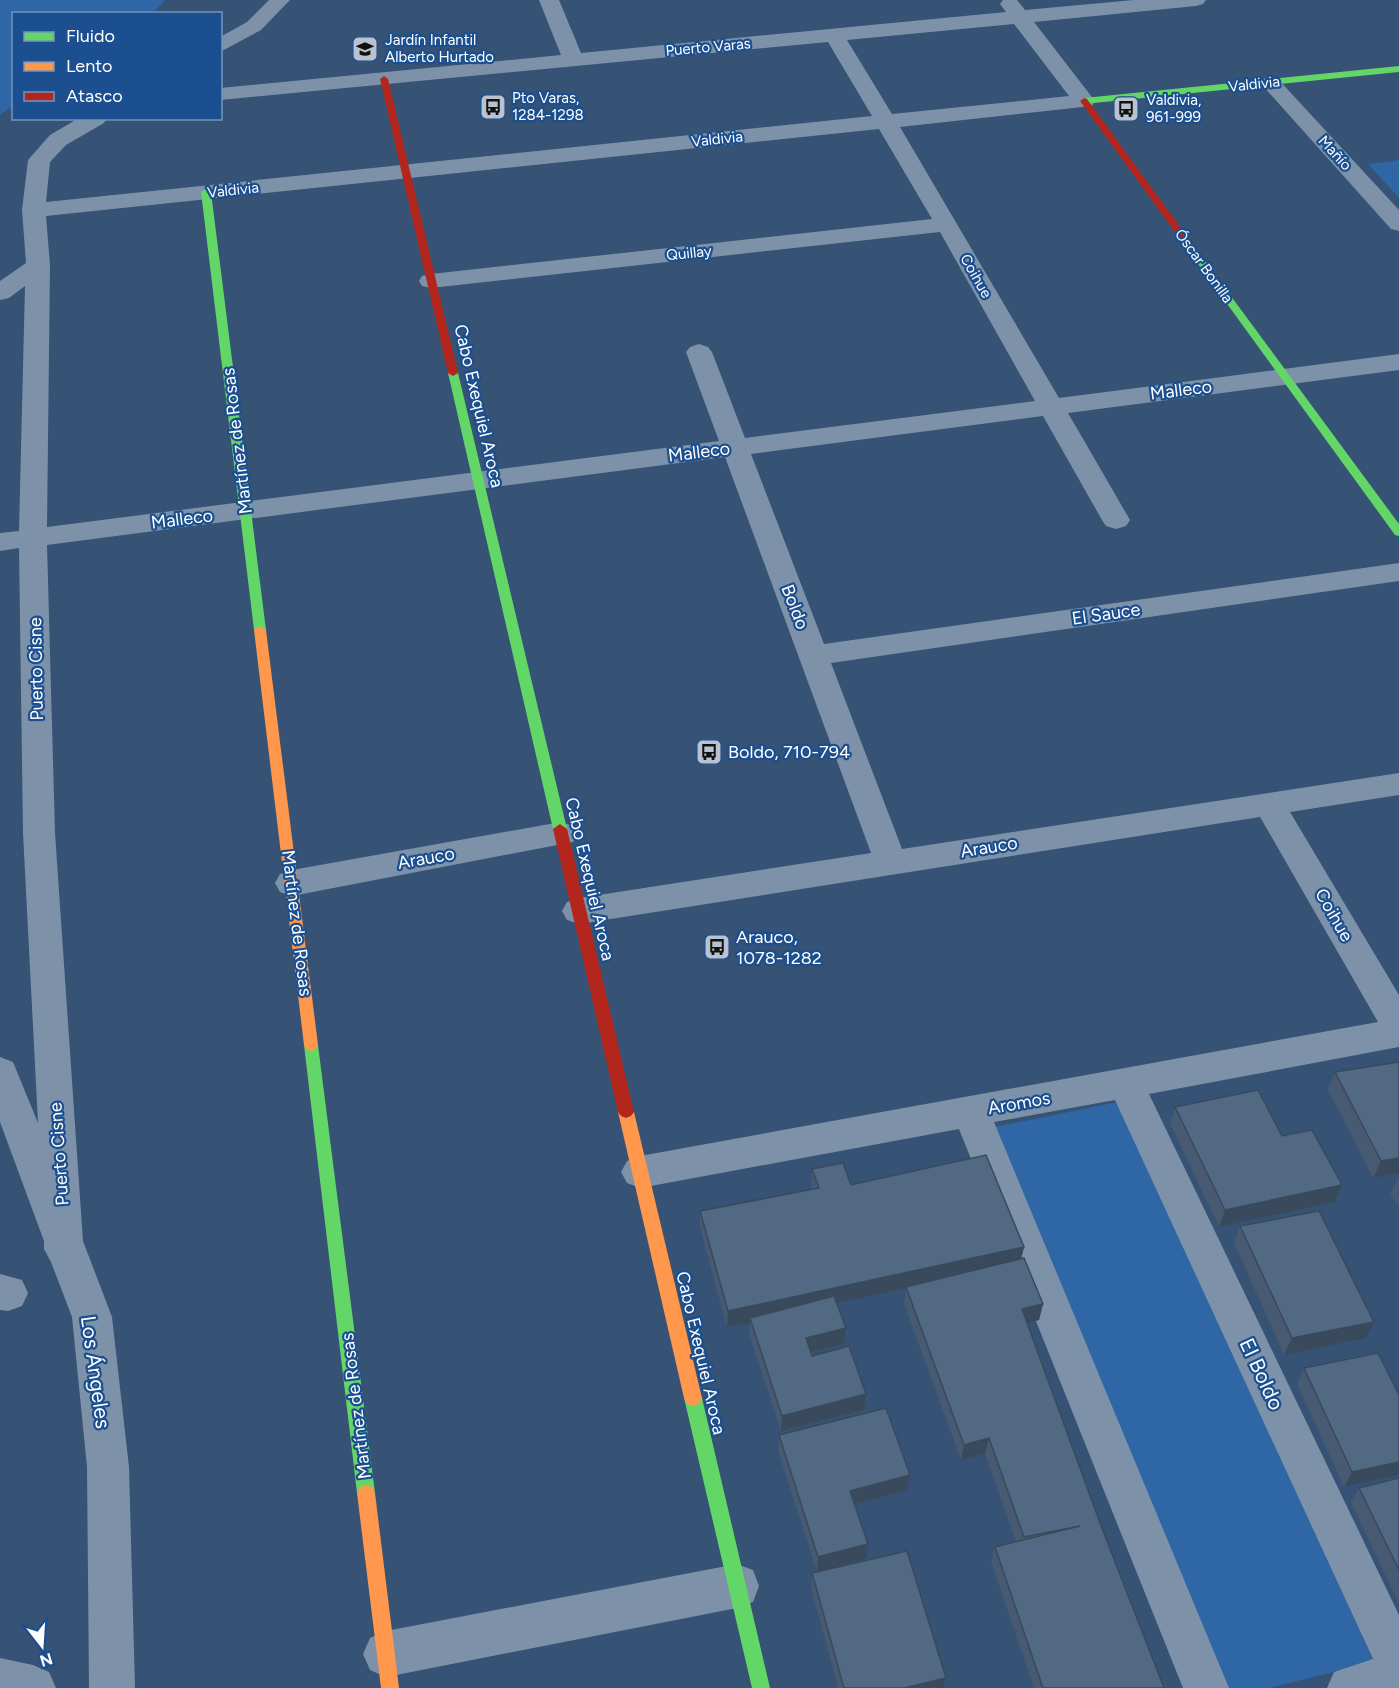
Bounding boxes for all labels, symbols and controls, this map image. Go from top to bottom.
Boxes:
legend [12,12,222,120]
text: Fluido [66,25,115,47]
place label: Jardín Infantil Alberto Hurtado [385,31,494,66]
school or university icon: Jardín Infantil Alberto Hurtado [350,34,380,64]
street label: Puerto Varas [665,34,751,60]
text: Lento [66,55,112,77]
street label: Valdivia [1227,72,1281,96]
text: Atasco [66,85,123,107]
place label: Pto Varas, 1284-1298 [512,89,584,124]
place label: Valdivia, 961-999 [1146,91,1201,126]
bus stop icon: Pto Varas, 1284-1298 [478,92,508,122]
bus stop icon: Valdivia, 961-999 [1111,94,1141,124]
street label: Valdivia [690,127,744,151]
street label: Mañío [1315,132,1356,174]
street label: Valdivia [206,178,260,202]
street label: Óscar Bonilla [1171,225,1237,307]
street label: Quillay [665,242,713,264]
street label: Coihue [956,251,996,301]
street label: Cabo Exequiel Aroca [449,322,509,490]
street label: Martínez de Rosas [217,367,257,515]
street label: Malleco [1149,375,1213,405]
street label: Malleco [667,437,731,467]
street label: Malleco [150,504,214,534]
street label: Boldo [776,581,814,633]
street label: El Sauce [1070,598,1142,630]
street label: Puerto Cisne [24,617,48,721]
bus stop icon: Boldo, 710-794 [694,737,724,767]
place label: Boldo, 710-794 [728,741,850,763]
street label: Cabo Exequiel Aroca [560,795,620,963]
street label: Arauco [959,832,1019,862]
street label: Arauco [396,842,456,874]
street label: Martínez de Rosas [277,849,317,997]
street label: Coihue [1310,885,1358,946]
place label: Arauco, 1078-1282 [736,926,822,969]
bus stop icon: Arauco, 1078-1282 [702,932,732,962]
street label: Aromos [986,1087,1052,1119]
street label: Puerto Cisne [44,1102,74,1206]
street label: Cabo Exequiel Aroca [671,1269,731,1437]
street label: Los Ángeles [76,1314,116,1430]
street label: Martínez de Rosas [336,1332,376,1480]
street label: El Boldo [1235,1334,1289,1414]
north arrow [12,1616,72,1676]
text: N [38,1649,55,1671]

